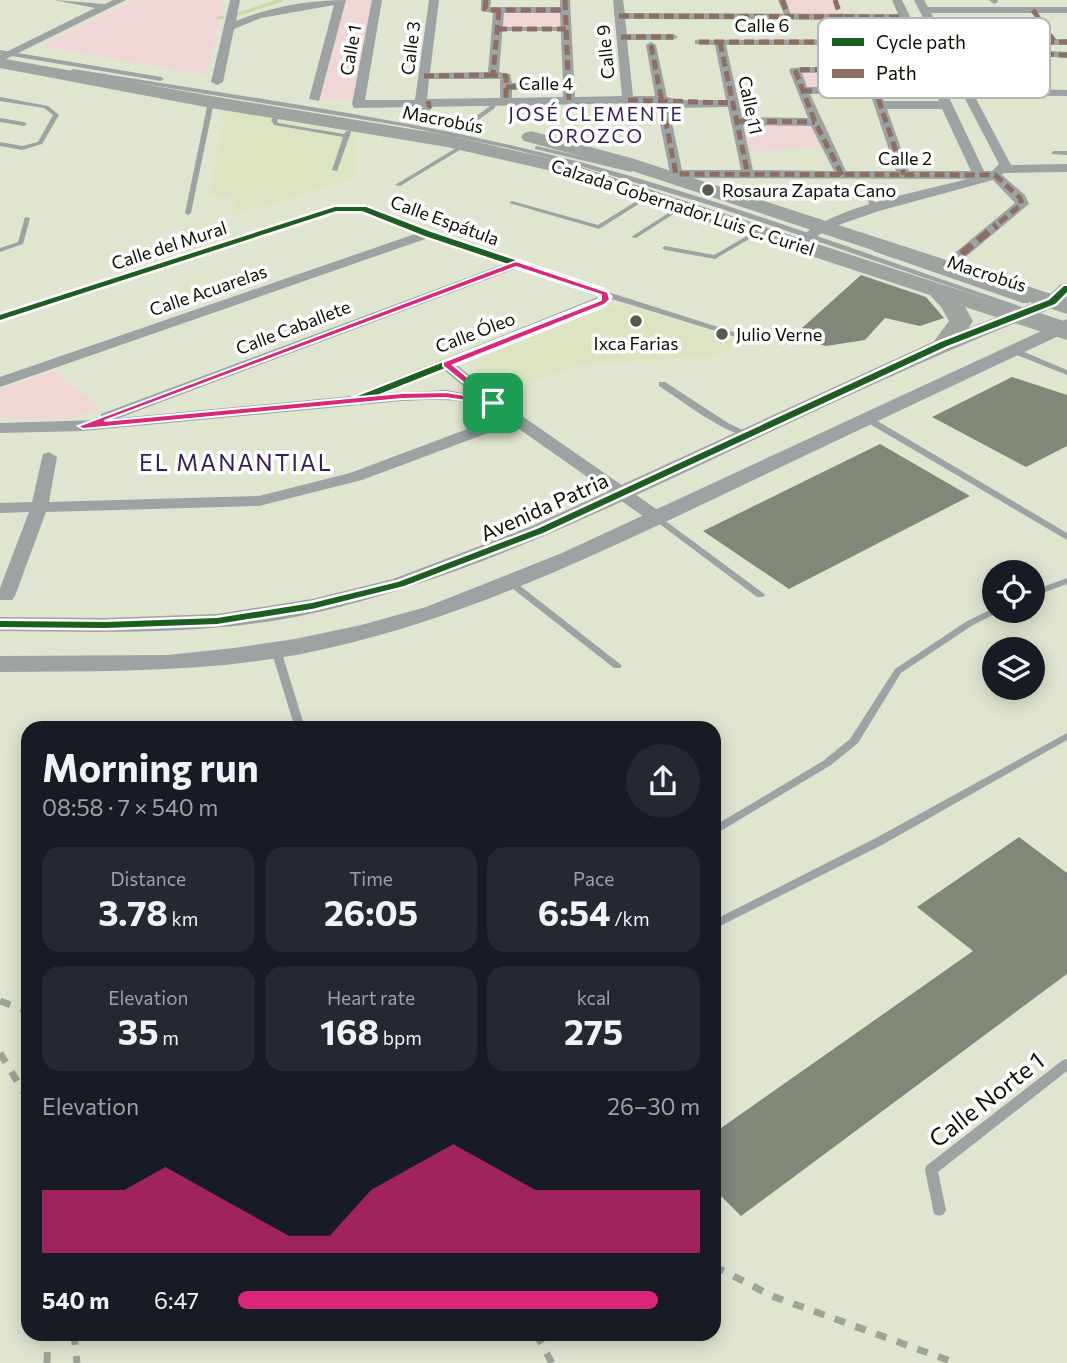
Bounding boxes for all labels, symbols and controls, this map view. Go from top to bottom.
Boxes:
street label: Calle 6 [735,14,789,36]
legend [818,18,1050,98]
street label: Calle 3 [396,20,424,76]
street label: Calle 1 [335,23,365,77]
street label: Calle 9 [591,24,619,80]
text: Cycle path [876,30,966,53]
text: Path [876,61,917,84]
street label: Calle 4 [519,72,574,94]
street label: Calle 11 [734,74,768,136]
street label: Macrobús [401,100,485,138]
district label: JOSÉ CLEMENTE OROZCO [508,102,684,147]
street label: Calle 2 [878,147,932,169]
street label: Calzada Gobernador Luis C. Curiel [549,154,817,260]
place label: Rosaura Zapata Cano [722,179,896,201]
marker: Rosaura Zapata Cano [700,182,716,198]
street label: Calle Espátula [388,190,502,250]
street label: Calle del Mural [109,216,229,274]
street label: Macrobús [945,250,1029,296]
street label: Calle Acuarelas [146,260,270,320]
street label: Calle Caballete [233,295,353,359]
street label: Calle Óleo [432,307,518,357]
marker: Ixca Farias [628,313,644,329]
place label: Julio Verne [736,323,822,345]
marker: Julio Verne [714,326,730,342]
place label: Ixca Farias [594,332,678,354]
pin [463,373,523,433]
icon: arrive [474,384,512,422]
district label: EL MANANTIAL [139,448,333,476]
street label: Avenida Patria [476,467,612,545]
map controls [982,560,1045,700]
button: locate [982,560,1045,623]
button: layers [982,637,1045,700]
text: Morning run [42,743,259,790]
button: share [626,744,700,818]
text: 08:58 · 7 × 540 m [42,793,218,821]
text: Distance [111,867,186,890]
text: Time [349,867,393,890]
text: Pace [573,867,614,890]
text: 3.78 [98,890,168,933]
text: 26:05 [324,890,418,933]
text: 6:54 [538,890,611,933]
text: km [168,907,198,930]
text: /km [611,907,650,930]
text: Elevation [108,986,188,1009]
text: Heart rate [327,986,415,1009]
text: kcal [577,986,611,1009]
text: 35 [118,1009,159,1052]
text: 168 [320,1009,379,1052]
text: 275 [564,1009,623,1052]
text: m [159,1026,179,1049]
text: bpm [379,1026,422,1049]
street label: Calle Norte 1 [923,1045,1049,1153]
text: Elevation [42,1092,139,1120]
text: 26–30 m [607,1092,700,1120]
text: 540 m [42,1286,109,1314]
text: 6:47 [154,1286,199,1314]

